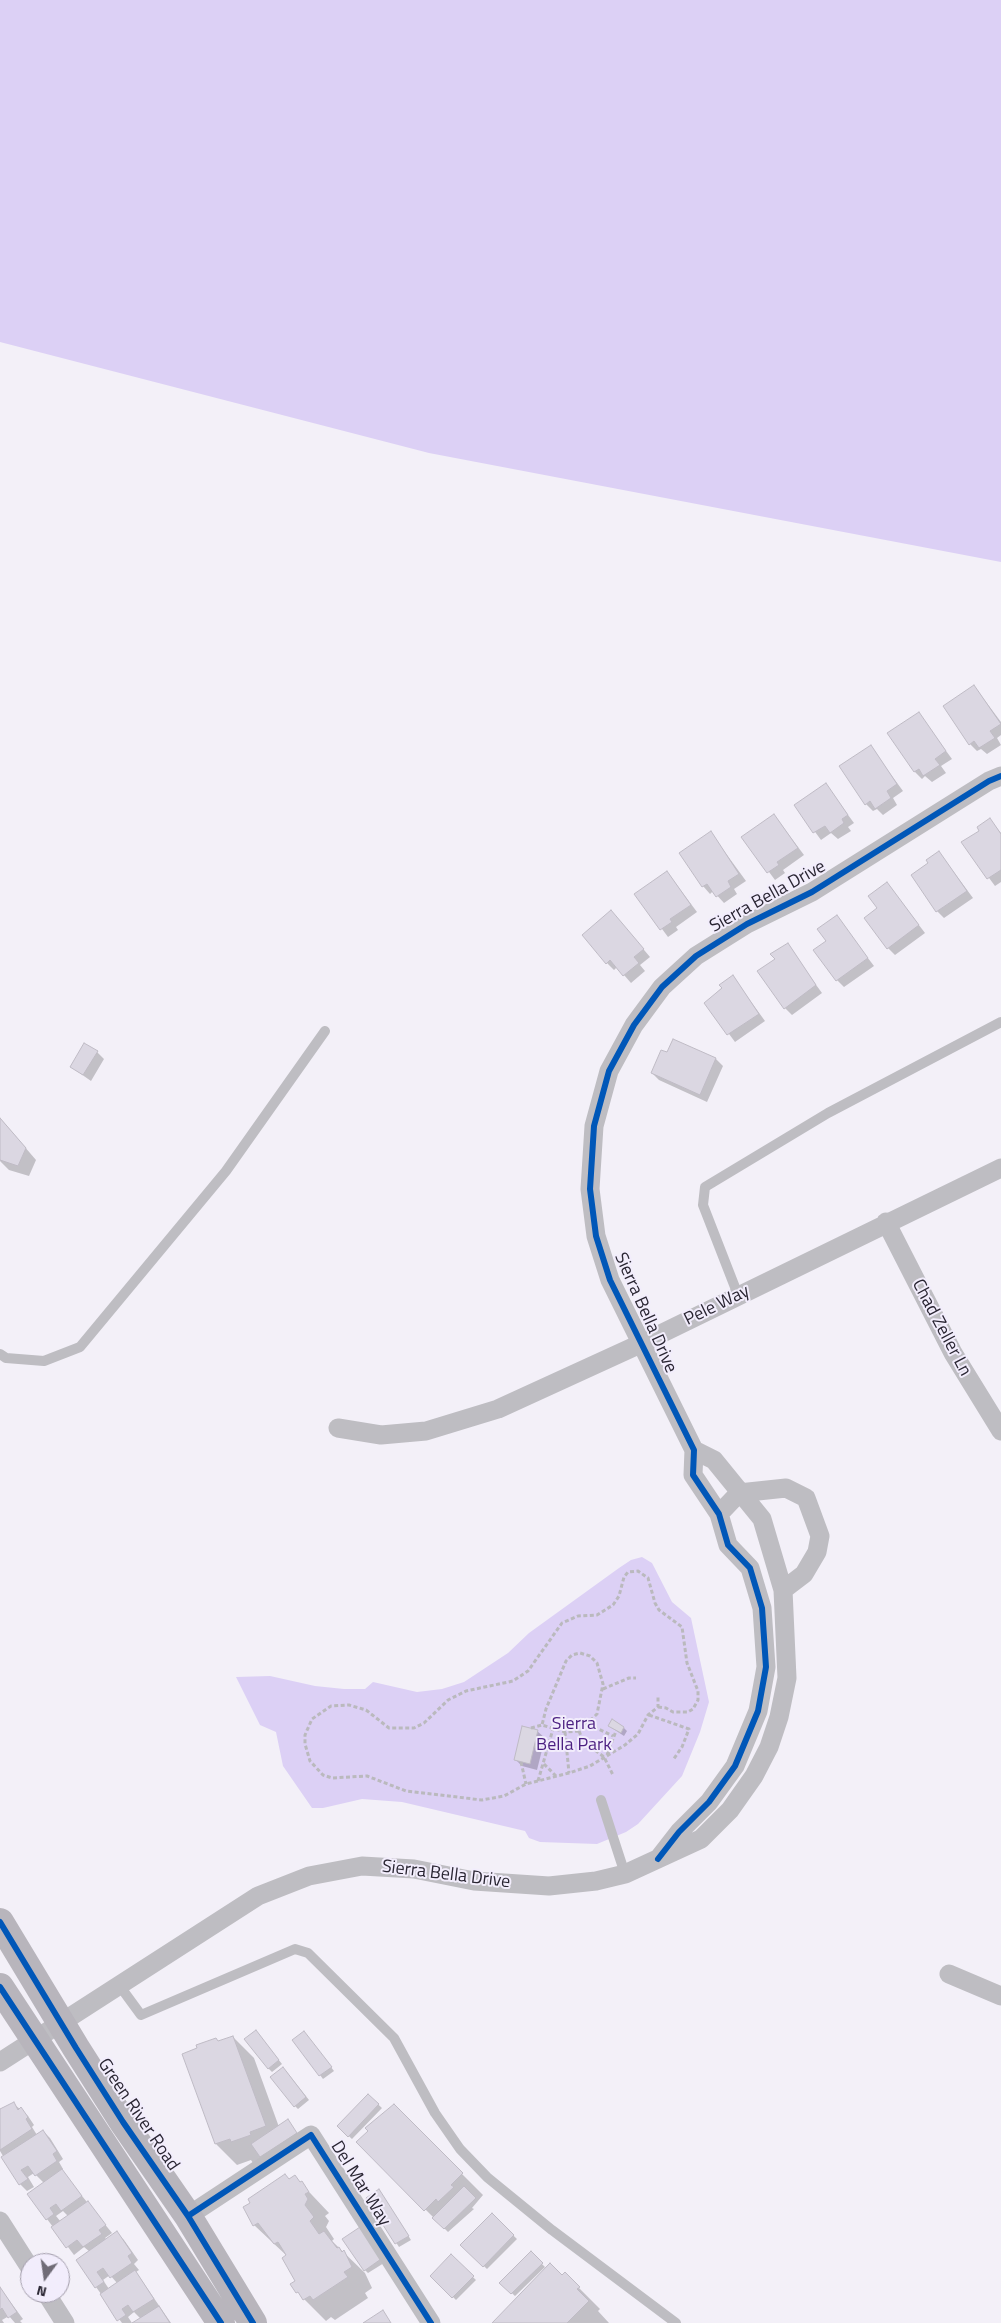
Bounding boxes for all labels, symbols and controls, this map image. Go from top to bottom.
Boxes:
street label: Sierra Bella Drive [706,856,830,938]
street label: Sierra Bella Drive [609,1250,681,1376]
street label: Chad Zeller Ln [906,1276,976,1380]
street label: Pele Way [681,1281,753,1331]
park label: Sierra Bella Park [536,1714,612,1756]
street label: Sierra Bella Drive [381,1856,511,1894]
street label: Green River Road [92,2055,184,2175]
street label: Del Mar Way [325,2137,395,2231]
north arrow [20,2253,70,2303]
text: N [34,2281,49,2303]

